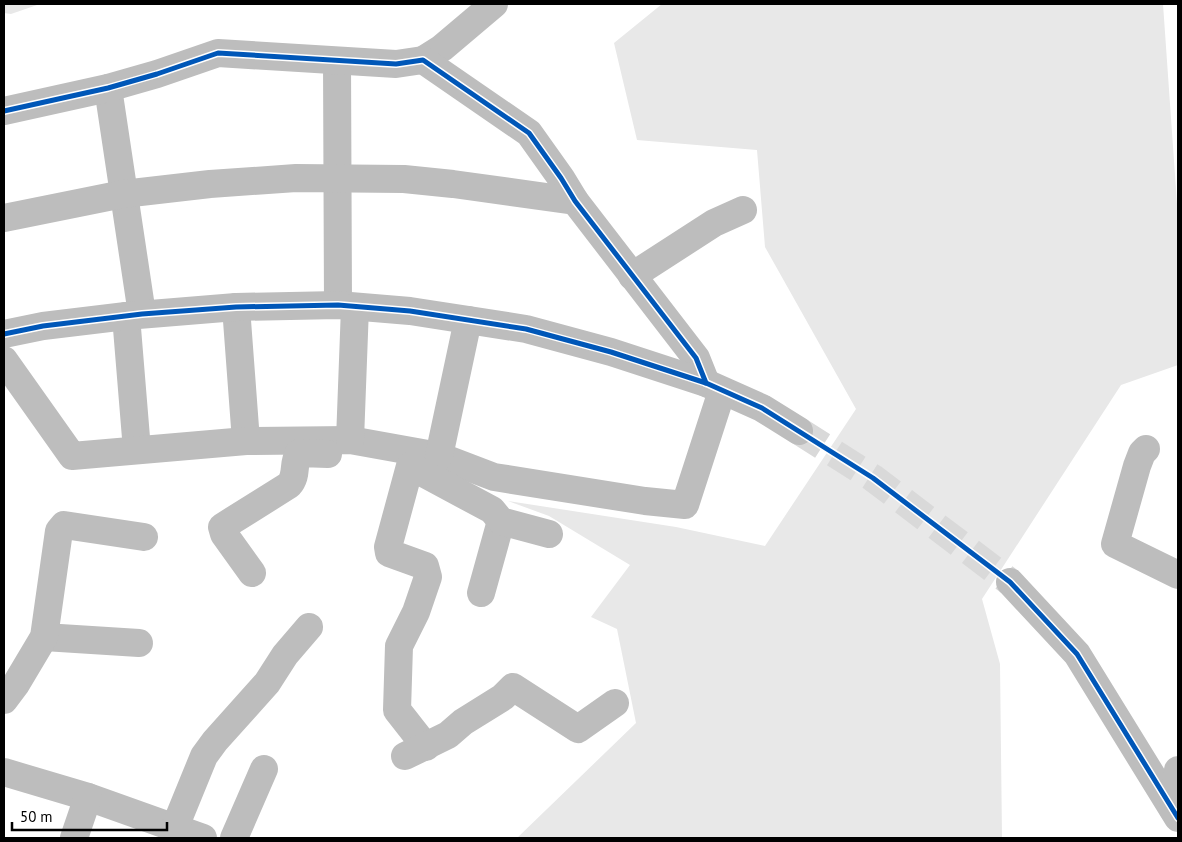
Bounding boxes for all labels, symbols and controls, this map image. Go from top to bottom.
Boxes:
scale bar [12,800,168,832]
text: 50 m [20,807,53,826]

